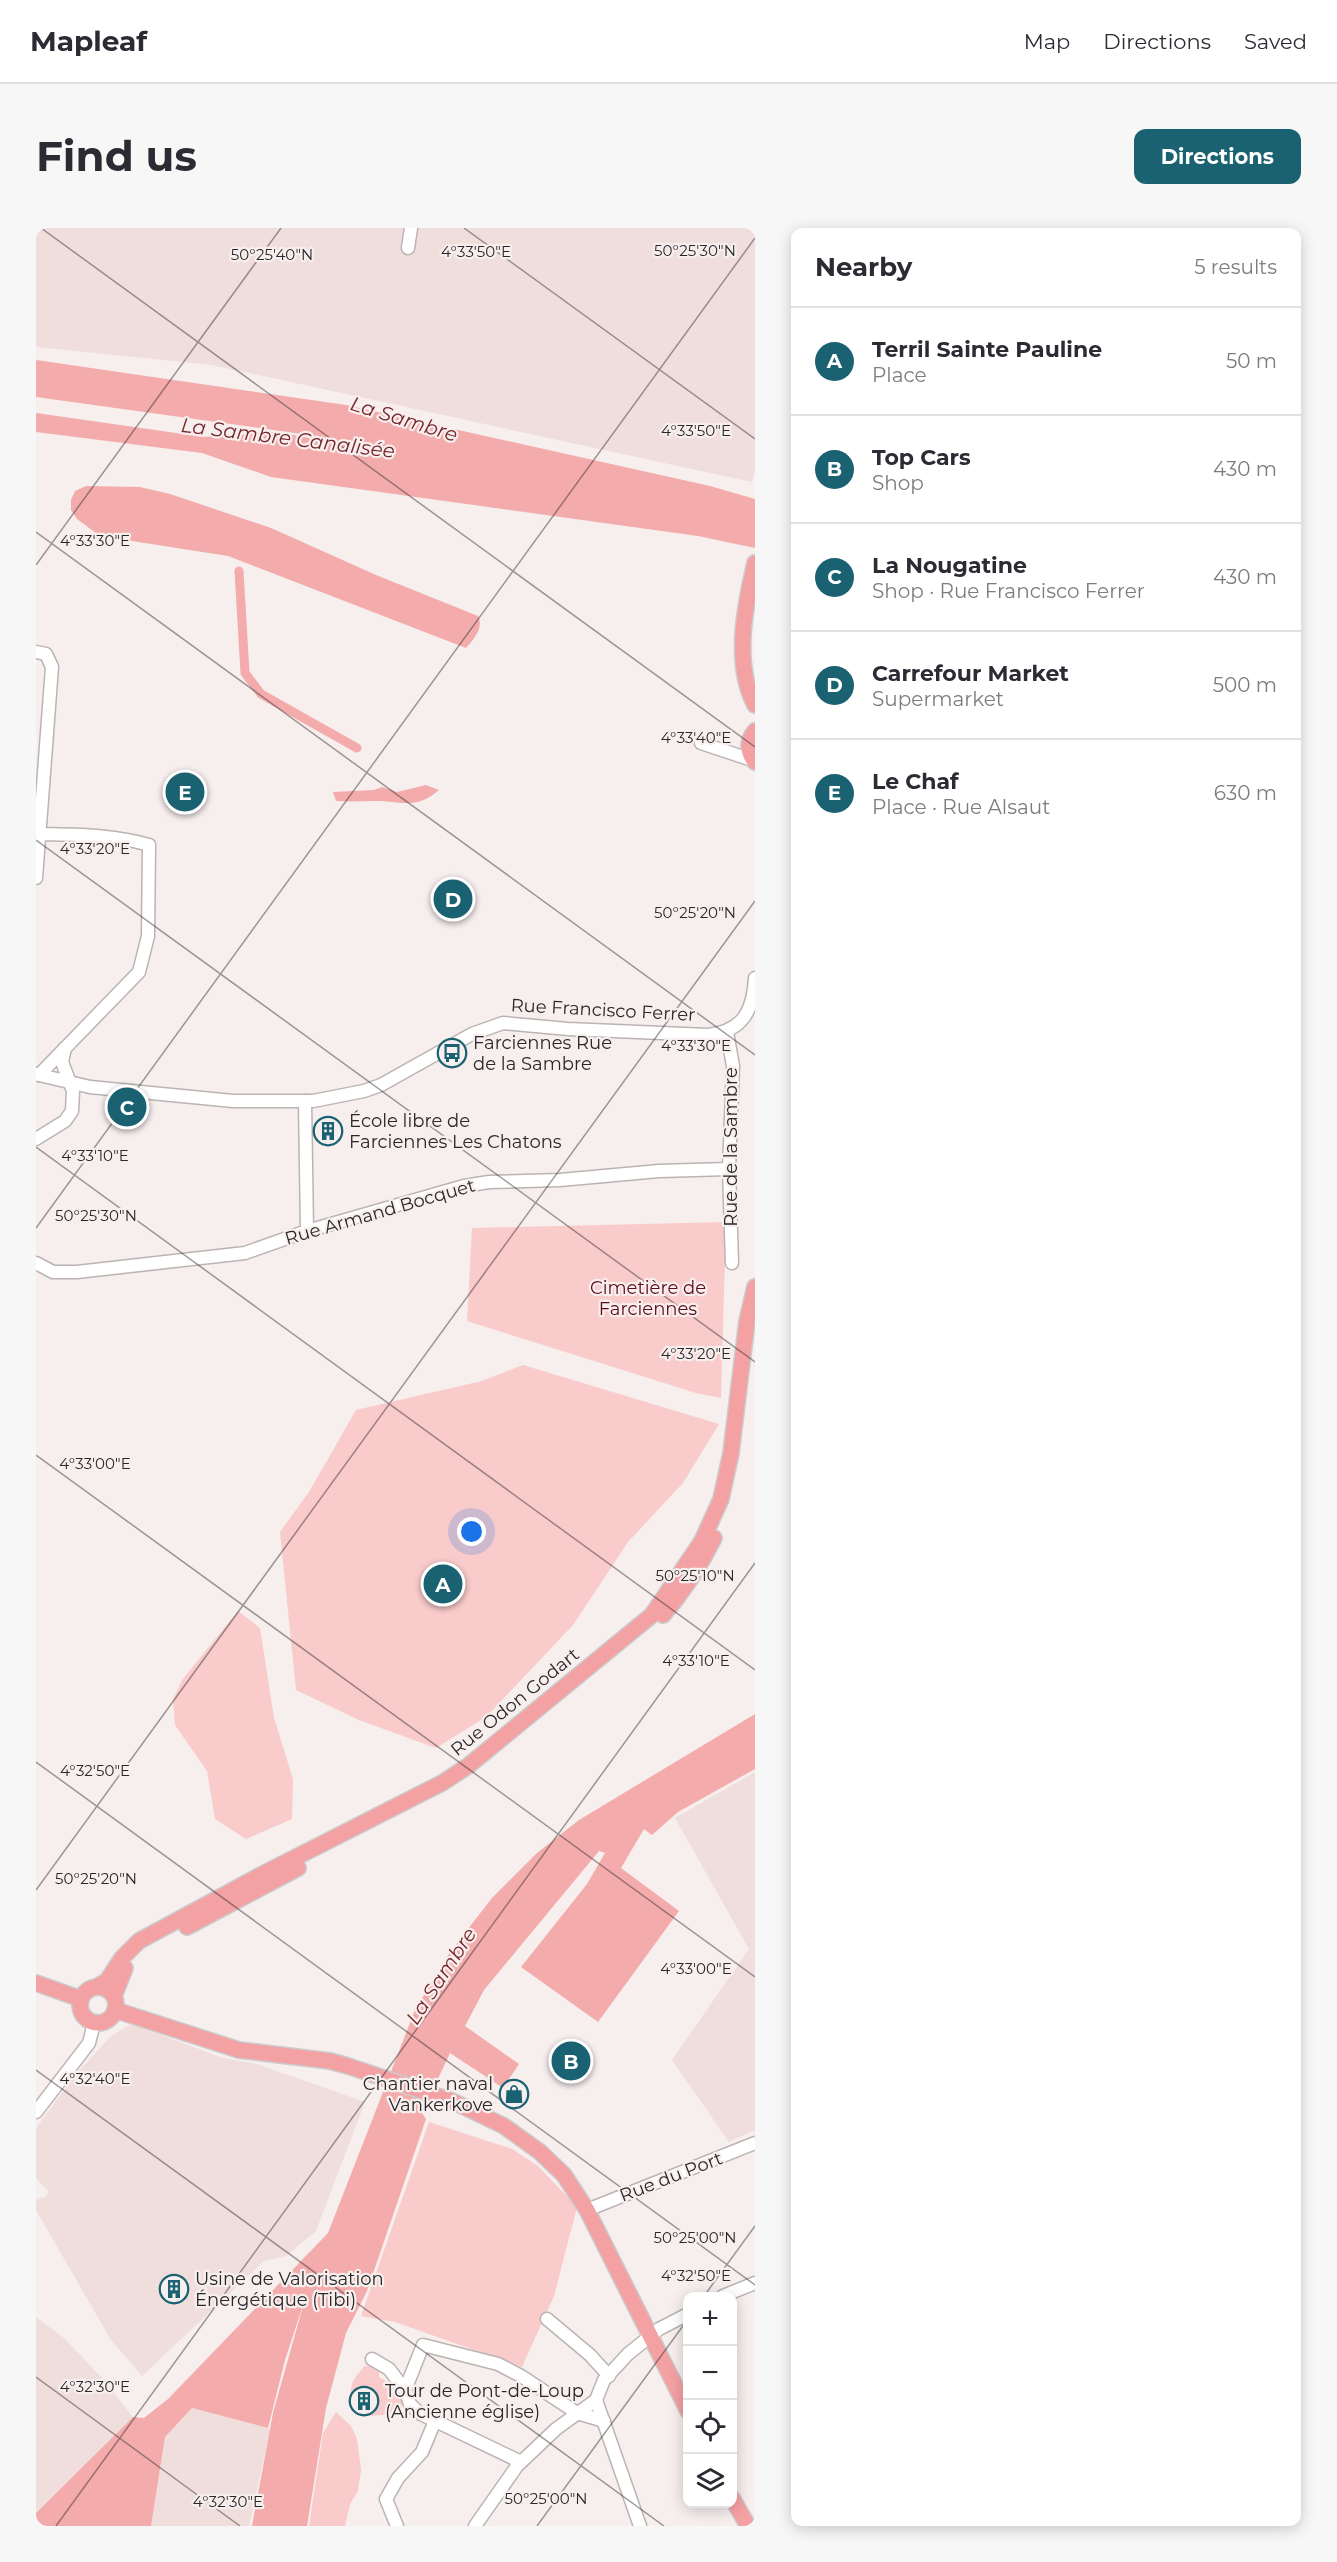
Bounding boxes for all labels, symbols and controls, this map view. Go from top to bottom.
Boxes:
text: Mapleaf [30,24,147,58]
text: Map [1024,29,1070,54]
text: Directions [1103,29,1211,54]
text: Saved [1244,29,1307,54]
button: Directions [1134,129,1301,184]
text: Find us [36,130,197,182]
text: 50°25'30"N [654,241,736,260]
text: 4°33'50"E [441,242,511,261]
text: 50°25'40"N [231,245,313,264]
text: Nearby [815,251,912,283]
text: 5 results [1194,255,1277,279]
text: Terril Sainte Pauline [872,336,1102,363]
text: A [827,349,842,373]
text: 50 m [1226,349,1277,373]
text: Place [872,363,927,387]
water label: La Sambre [347,391,461,447]
water label: La Sambre Canalisée [180,413,396,463]
text: 4°33'50"E [661,421,731,440]
text: Top Cars [872,444,971,471]
text: B [827,457,842,481]
text: 430 m [1213,457,1277,481]
text: Shop [872,471,924,495]
text: 4°33'30"E [60,531,130,550]
text: La Nougatine [872,552,1027,579]
text: C [827,565,842,589]
text: 430 m [1213,565,1277,589]
text: Shop · Rue Francisco Ferrer [872,579,1145,603]
text: Carrefour Market [872,660,1069,687]
text: D [826,673,843,697]
text: 500 m [1213,673,1277,697]
text: Supermarket [872,687,1004,711]
text: 4°33'40"E [661,728,731,747]
text: Le Chaf [872,768,959,795]
pin: E [166,770,204,814]
text: E [828,781,841,805]
text: 630 m [1214,781,1277,805]
text: Place · Rue Alsaut [872,795,1050,819]
text: 4°33'20"E [60,839,130,858]
pin: D [434,876,472,922]
text: 50°25'20"N [654,903,736,922]
street label: Rue Francisco Ferrer [510,994,696,1026]
place label: Farciennes Rue de la Sambre [473,1032,612,1075]
text: 4°33'30"E [661,1036,731,1055]
bus stop icon: Farciennes Rue de la Sambre [436,1037,468,1069]
street label: Rue de la Sambre [720,1067,742,1227]
pin: C [108,1084,146,1130]
place label: École libre de Farciennes Les Chatons [349,1110,562,1153]
building icon: École libre de Farciennes Les Chatons [312,1115,344,1147]
text: 4°33'10"E [61,1146,129,1165]
street label: Rue Armand Bocquet [282,1174,478,1250]
text: 50°25'30"N [55,1206,137,1225]
park label: Cimetière de Farciennes [590,1277,706,1320]
text: 4°33'20"E [661,1344,731,1363]
text: 4°33'00"E [59,1454,131,1473]
your location [457,1517,486,1546]
pin: A [424,1562,462,1606]
text: 50°25'10"N [655,1566,735,1585]
street label: Rue Odon Godart [446,1643,584,1761]
text: 4°33'10"E [662,1651,730,1670]
text: 4°32'50"E [60,1761,130,1780]
text: 50°25'20"N [55,1869,137,1888]
water label: La Sambre [401,1923,481,2029]
text: 4°33'00"E [660,1959,732,1978]
pin: B [552,2038,590,2084]
text: 4°32'40"E [60,2069,130,2088]
place label: Chantier naval Vankerkove [363,2073,493,2116]
shop icon: Chantier naval Vankerkove [498,2078,530,2110]
street label: Rue du Port [616,2147,726,2207]
text: 50°25'00"N [653,2228,737,2247]
text: 4°32'50"E [661,2266,731,2285]
place label: Usine de Valorisation Énergétique (Tibi) [195,2268,384,2311]
building icon: Usine de Valorisation Énergétique (Tibi) [158,2273,190,2305]
map controls [683,2292,737,2508]
button: + [683,2292,737,2346]
button: − [683,2346,737,2400]
text: 4°32'30"E [60,2377,130,2396]
place label: Tour de Pont-de-Loup (Ancienne église) [385,2380,584,2423]
building icon: Tour de Pont-de-Loup (Ancienne église) [348,2385,380,2417]
button: locate [683,2400,737,2454]
button: layers [683,2454,737,2508]
text: 50°25'00"N [504,2489,588,2508]
text: 4°32'30"E [193,2492,263,2511]

